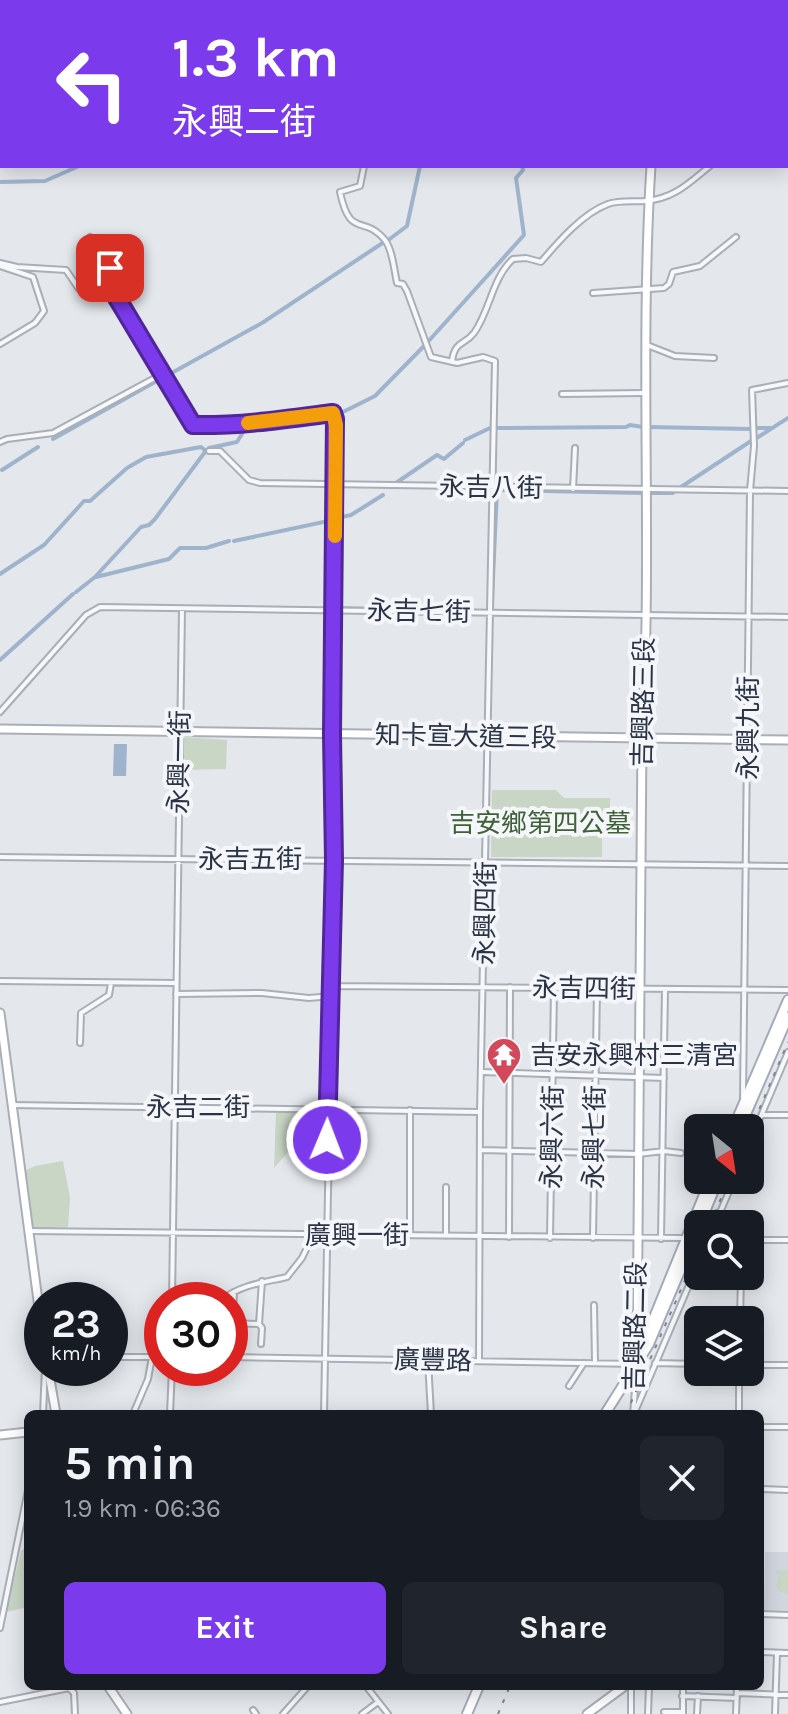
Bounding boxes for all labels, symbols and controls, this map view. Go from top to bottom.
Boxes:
text: 1.3 km [172,25,339,90]
icon: left [40,32,144,136]
text: 永興二街 [172,101,316,143]
pin [76,234,144,302]
icon: arrive [88,246,132,290]
street label: 永吉八街 [439,471,543,504]
street label: 永吉七街 [367,595,471,628]
street label: 吉興路三段 [627,637,660,767]
street label: 永興九街 [733,676,764,780]
street label: 永興一街 [163,710,196,814]
street label: 知卡宣大道三段 [375,719,557,754]
park label: 吉安鄉第四公墓 [449,808,631,839]
street label: 永吉五街 [198,844,302,875]
street label: 永興四街 [469,861,502,965]
street label: 永吉四街 [532,972,636,1005]
temple icon: 吉安永興村三清宮 [485,1036,523,1086]
place label: 吉安永興村三清宮 [530,1040,738,1071]
street label: 永興六街 [536,1085,569,1189]
street label: 永興七街 [578,1085,611,1189]
street label: 永吉二街 [146,1092,250,1123]
position arrow [285,1098,369,1182]
north arrow [684,1114,764,1194]
map controls [684,1114,764,1386]
button: search [684,1210,764,1290]
street label: 廣興一街 [305,1220,409,1251]
street label: 吉興路二段 [619,1261,652,1391]
speed limit sign: 30 [144,1282,248,1386]
text: 23 [51,1300,101,1347]
button: layers [684,1306,764,1386]
text: km/h [51,1342,101,1365]
street label: 廣豐路 [394,1344,472,1377]
text: 5 min [64,1435,195,1491]
button: close [640,1436,724,1520]
text: 1.9 km · 06:36 [64,1493,221,1524]
button: Exit [64,1582,386,1674]
button: Share [402,1582,724,1674]

